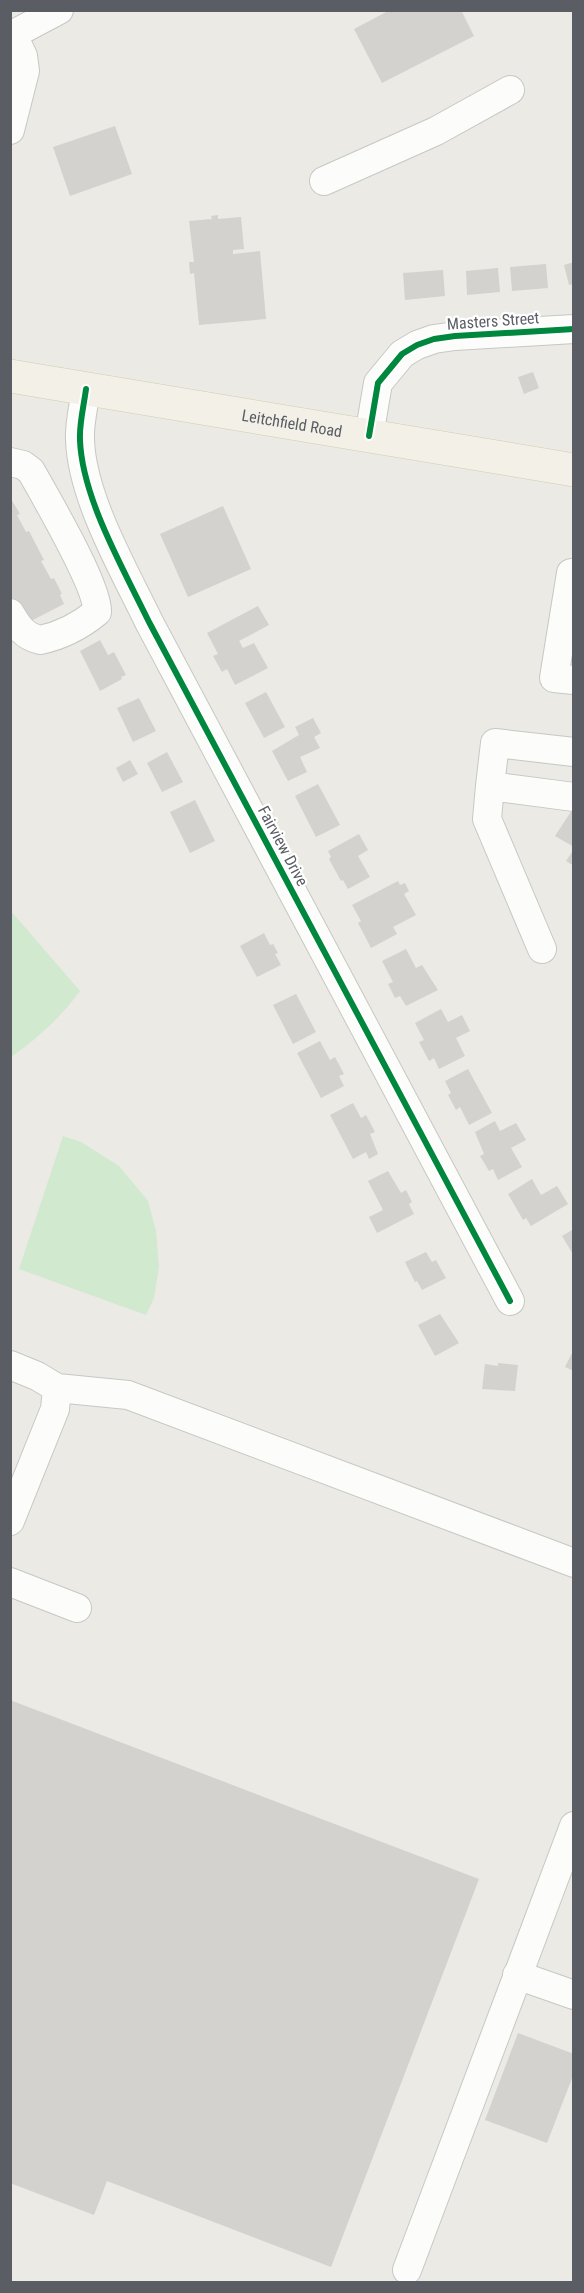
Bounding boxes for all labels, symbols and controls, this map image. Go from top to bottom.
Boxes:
street label: Masters Street [446,308,540,334]
street label: Leitchfield Road [241,405,344,441]
street label: Fairview Drive [254,803,312,889]

